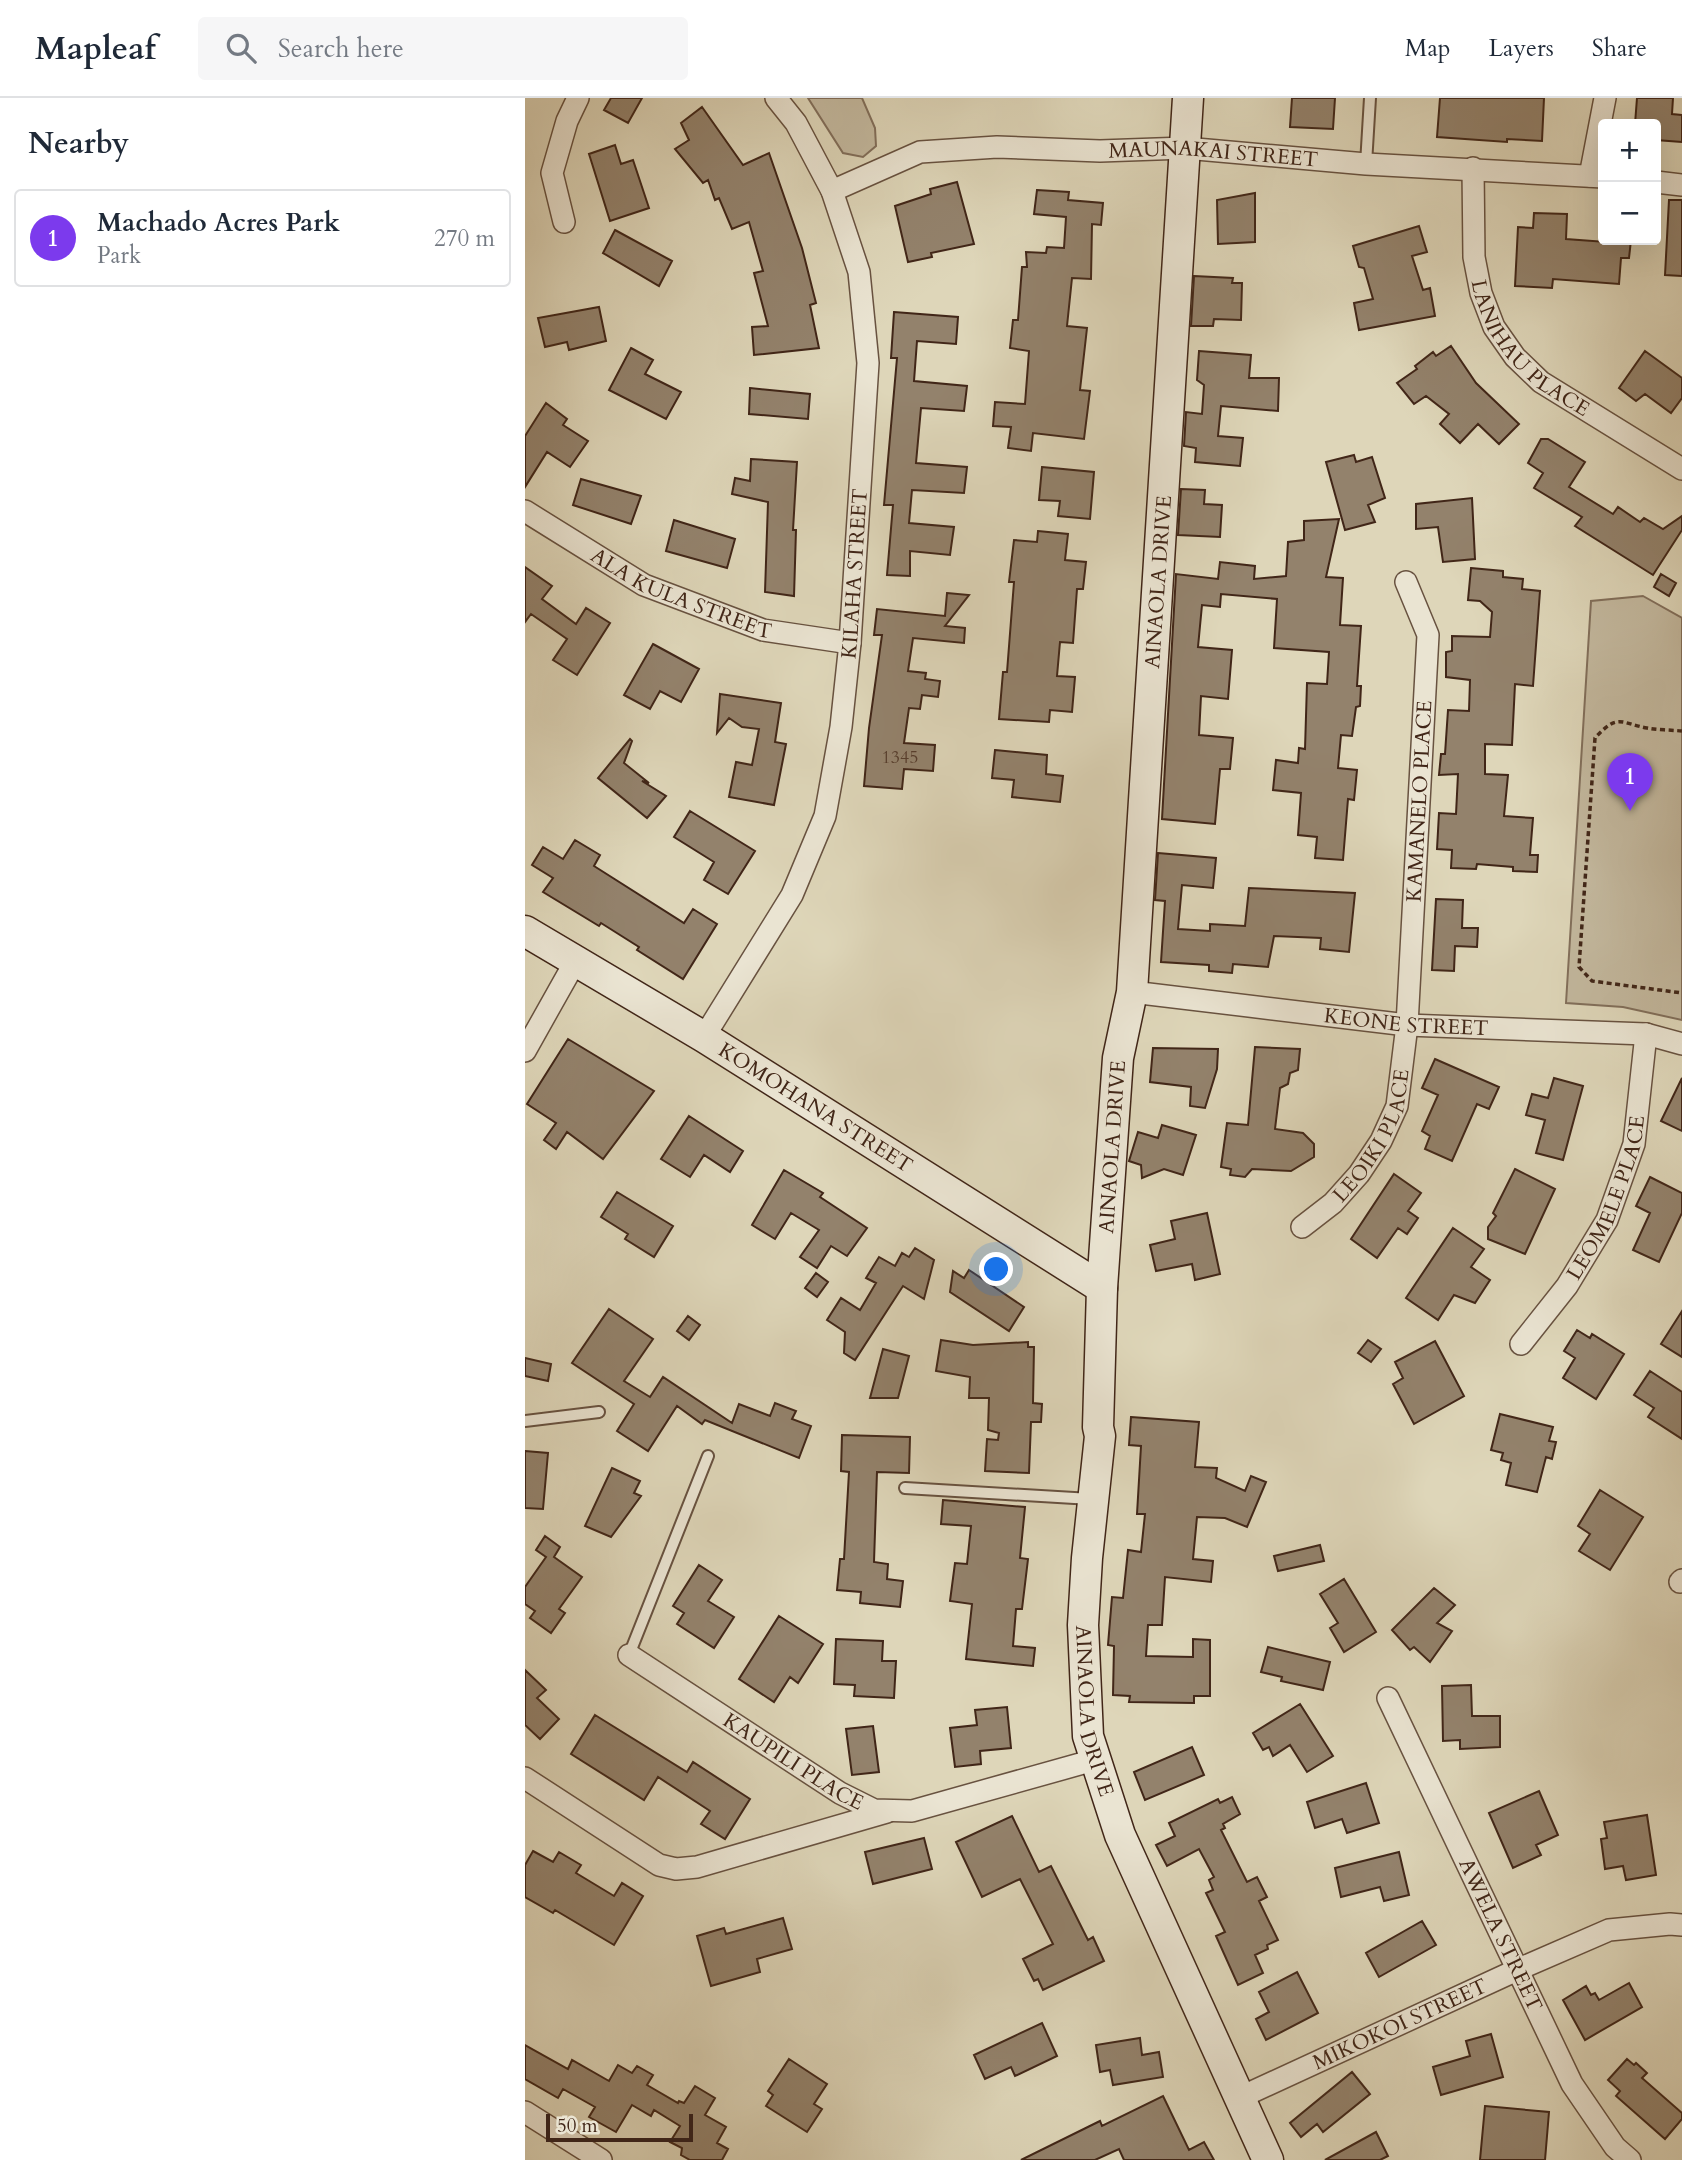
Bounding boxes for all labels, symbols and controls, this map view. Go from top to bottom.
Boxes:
search box [198,17,688,80]
text: Mapleaf [35,26,156,71]
icon: search [222,29,260,67]
text: Search here [278,31,404,66]
text: Map [1405,32,1451,65]
text: Layers [1489,32,1554,65]
text: Share [1592,32,1647,65]
map controls [1598,119,1661,245]
button: + [1598,119,1661,182]
text: Nearby [28,123,129,164]
street label: MAUNAKAI STREET [1108,133,1319,175]
button: − [1598,182,1661,245]
text: Machado Acres Park [97,205,340,240]
text: 1 [47,223,59,254]
text: 270 m [434,223,495,254]
text: Park [97,240,141,271]
street label: LANIHAU PLACE [1464,277,1595,424]
street label: KILAHA STREET [834,488,875,660]
street label: AINAOLA DRIVE [1138,494,1179,670]
street label: ALA KULA STREET [585,541,774,646]
street label: KAMANELO PLACE [1400,700,1439,903]
house number: 1345 [882,745,918,770]
pin: 1 [1607,753,1653,811]
street label: KEONE STREET [1322,1001,1489,1043]
street label: KOMOHANA STREET [713,1036,918,1180]
street label: AINAOLA DRIVE [1092,1059,1133,1235]
street label: LEOIKI PLACE [1326,1068,1416,1209]
street label: LEOMELE PLACE [1560,1114,1652,1286]
your location [979,1252,1013,1286]
street label: AINAOLA DRIVE [1068,1625,1121,1800]
street label: KAUPILI PLACE [717,1706,869,1818]
street label: AWELA STREET [1451,1853,1549,2016]
street label: MIKOKOI STREET [1308,1972,1492,2077]
scale bar [546,2111,693,2143]
text: 50 m [557,2113,598,2139]

